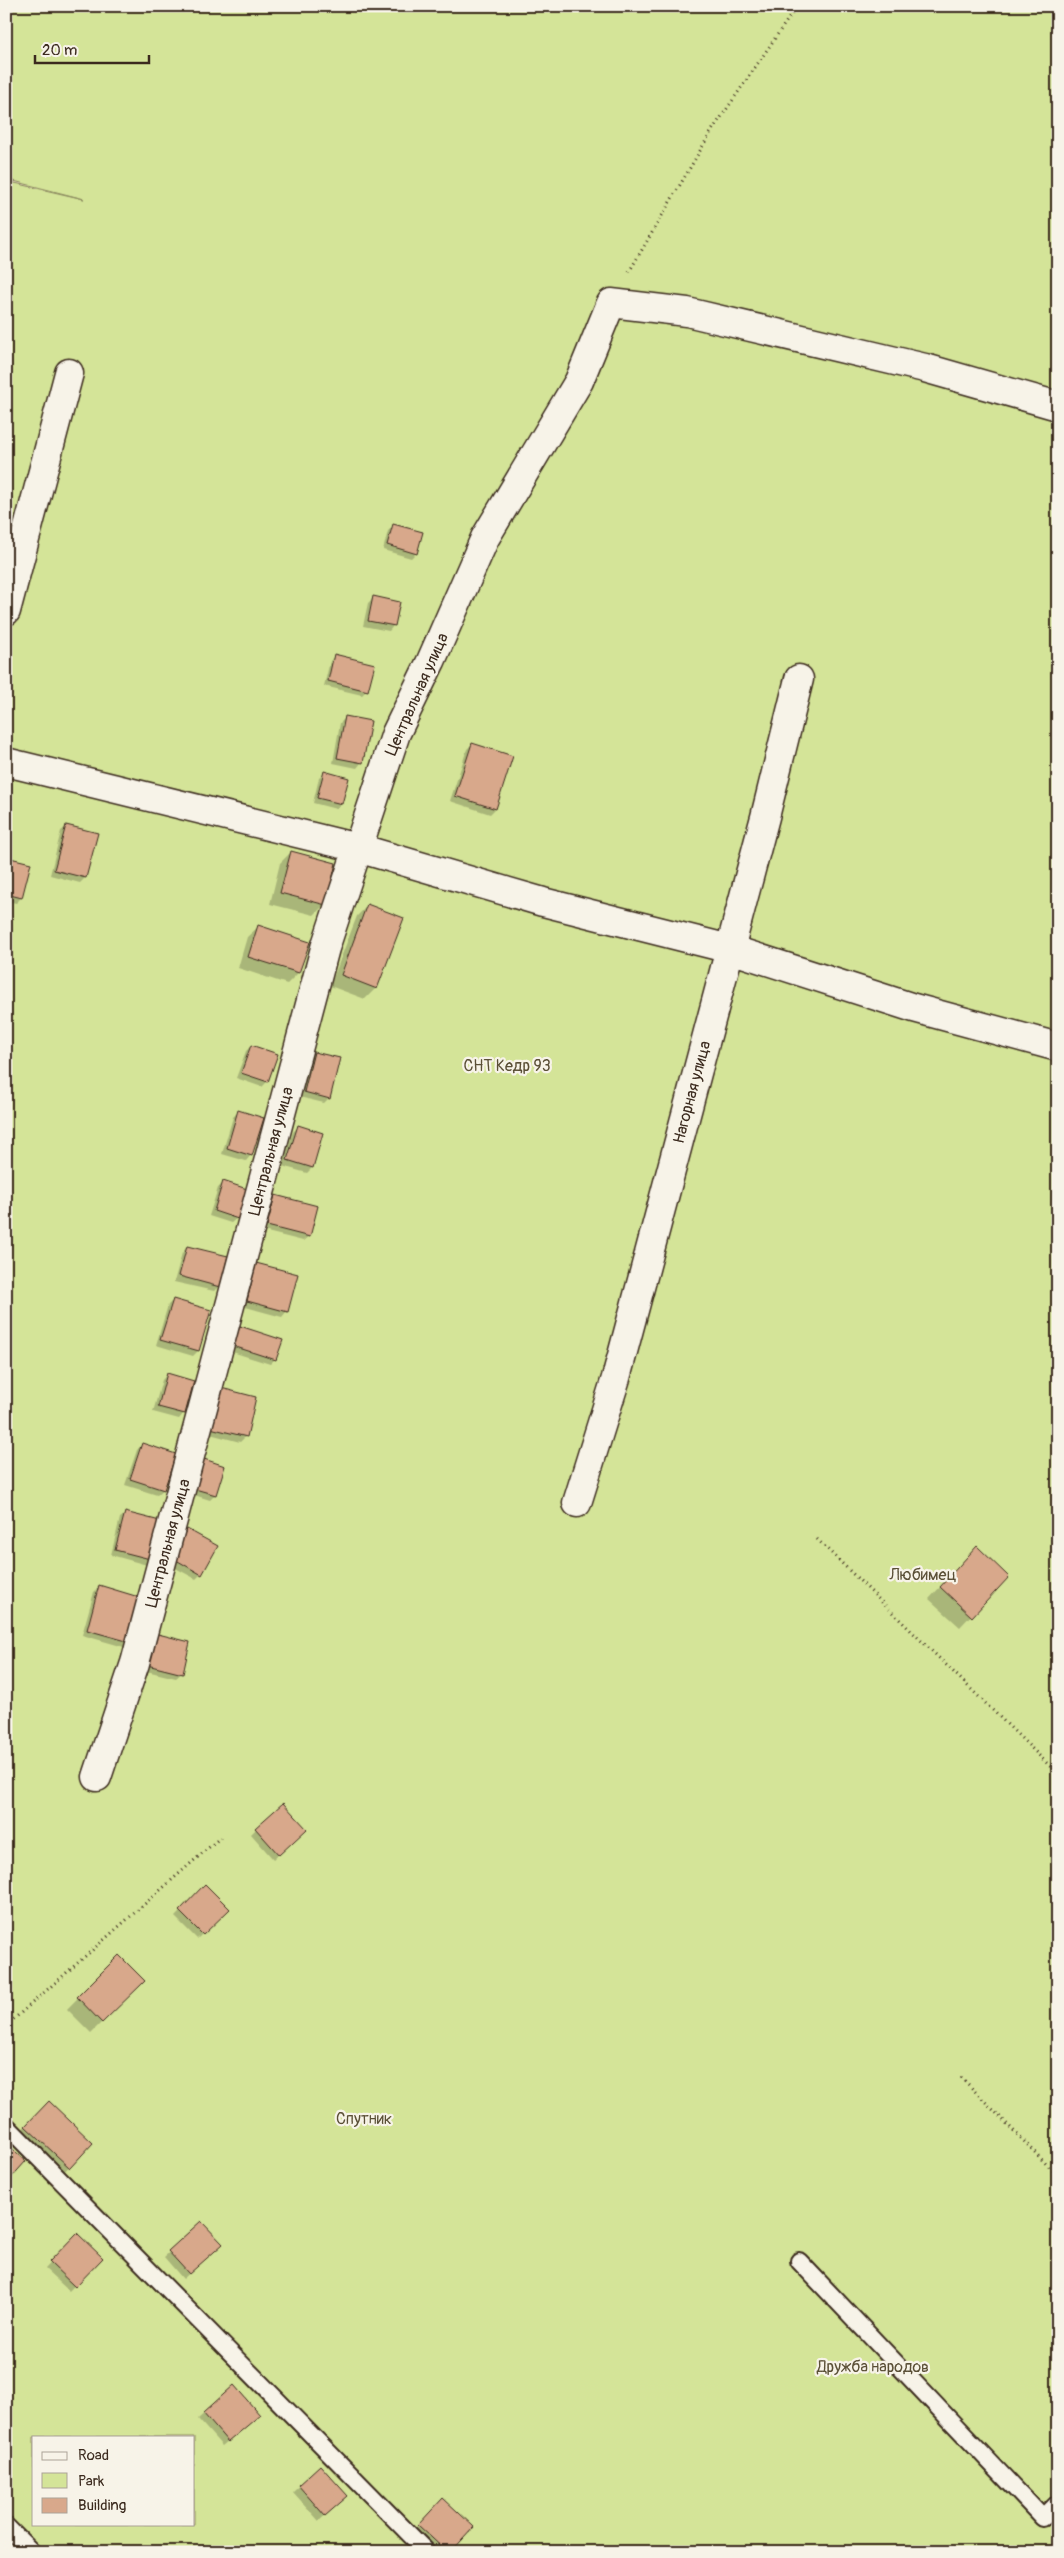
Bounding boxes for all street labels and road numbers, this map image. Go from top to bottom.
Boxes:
street label: Центральная улица [381,630,453,759]
street label: Нагорная улица [669,1039,715,1146]
street label: Центральная улица [244,1085,298,1218]
street label: Центральная улица [141,1477,195,1610]

